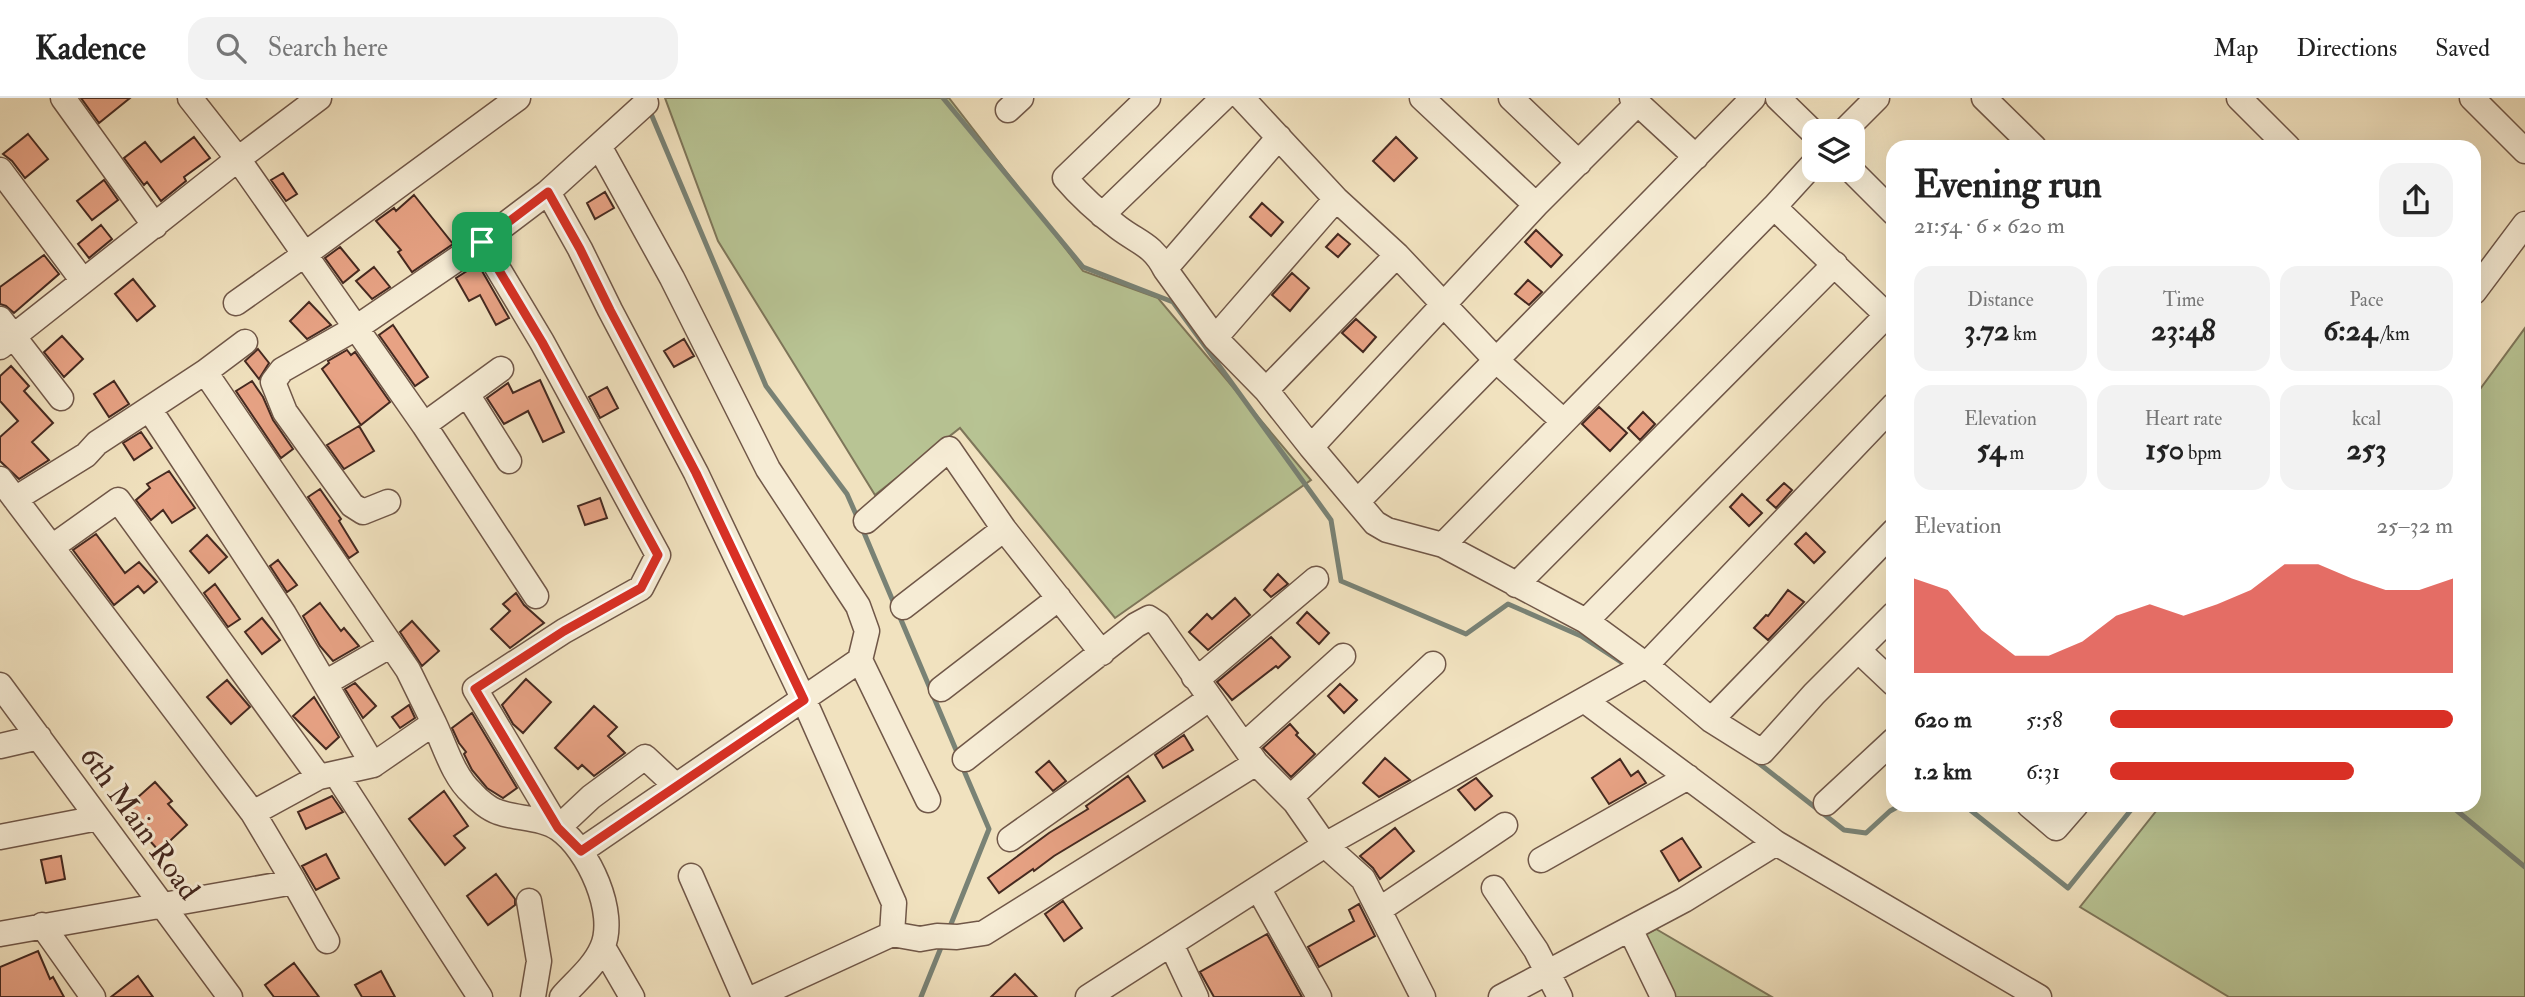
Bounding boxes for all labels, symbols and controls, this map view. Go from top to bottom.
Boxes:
search box [188,17,678,80]
text: Kadence [35,28,146,69]
icon: search [212,29,250,67]
text: Search here [268,32,388,64]
text: Map [2213,33,2258,64]
text: Directions [2296,33,2397,64]
text: Saved [2435,33,2490,64]
map controls [1802,119,1865,182]
button: layers [1802,119,1865,182]
text: Evening run [1914,161,2102,209]
button: share [2379,163,2453,237]
text: 21:54 · 6 × 620 m [1914,211,2065,240]
pin [452,212,512,272]
icon: arrive [463,223,501,261]
text: Distance [1967,288,2034,312]
text: Time [2163,288,2204,312]
text: Pace [2349,288,2384,312]
text: 3.72 [1964,312,2009,349]
text: 23:48 [2151,312,2216,349]
text: 6:24 [2323,312,2377,349]
text: km [2009,322,2037,346]
text: /km [2377,322,2410,346]
text: Elevation [1964,407,2037,431]
text: Heart rate [2145,407,2222,431]
text: kcal [2352,407,2381,431]
text: 54 [1977,431,2005,468]
text: 150 [2145,431,2184,468]
text: 253 [2347,431,2386,468]
text: m [2005,441,2024,465]
text: bpm [2184,441,2222,465]
text: Elevation [1914,511,2002,540]
text: 25–32 m [2376,511,2453,540]
text: 620 m [1914,705,1972,734]
text: 5:58 [2026,705,2063,734]
street label: 6th Main Road [72,739,208,907]
text: 1.2 km [1914,757,1972,786]
text: 6:31 [2026,757,2060,786]

